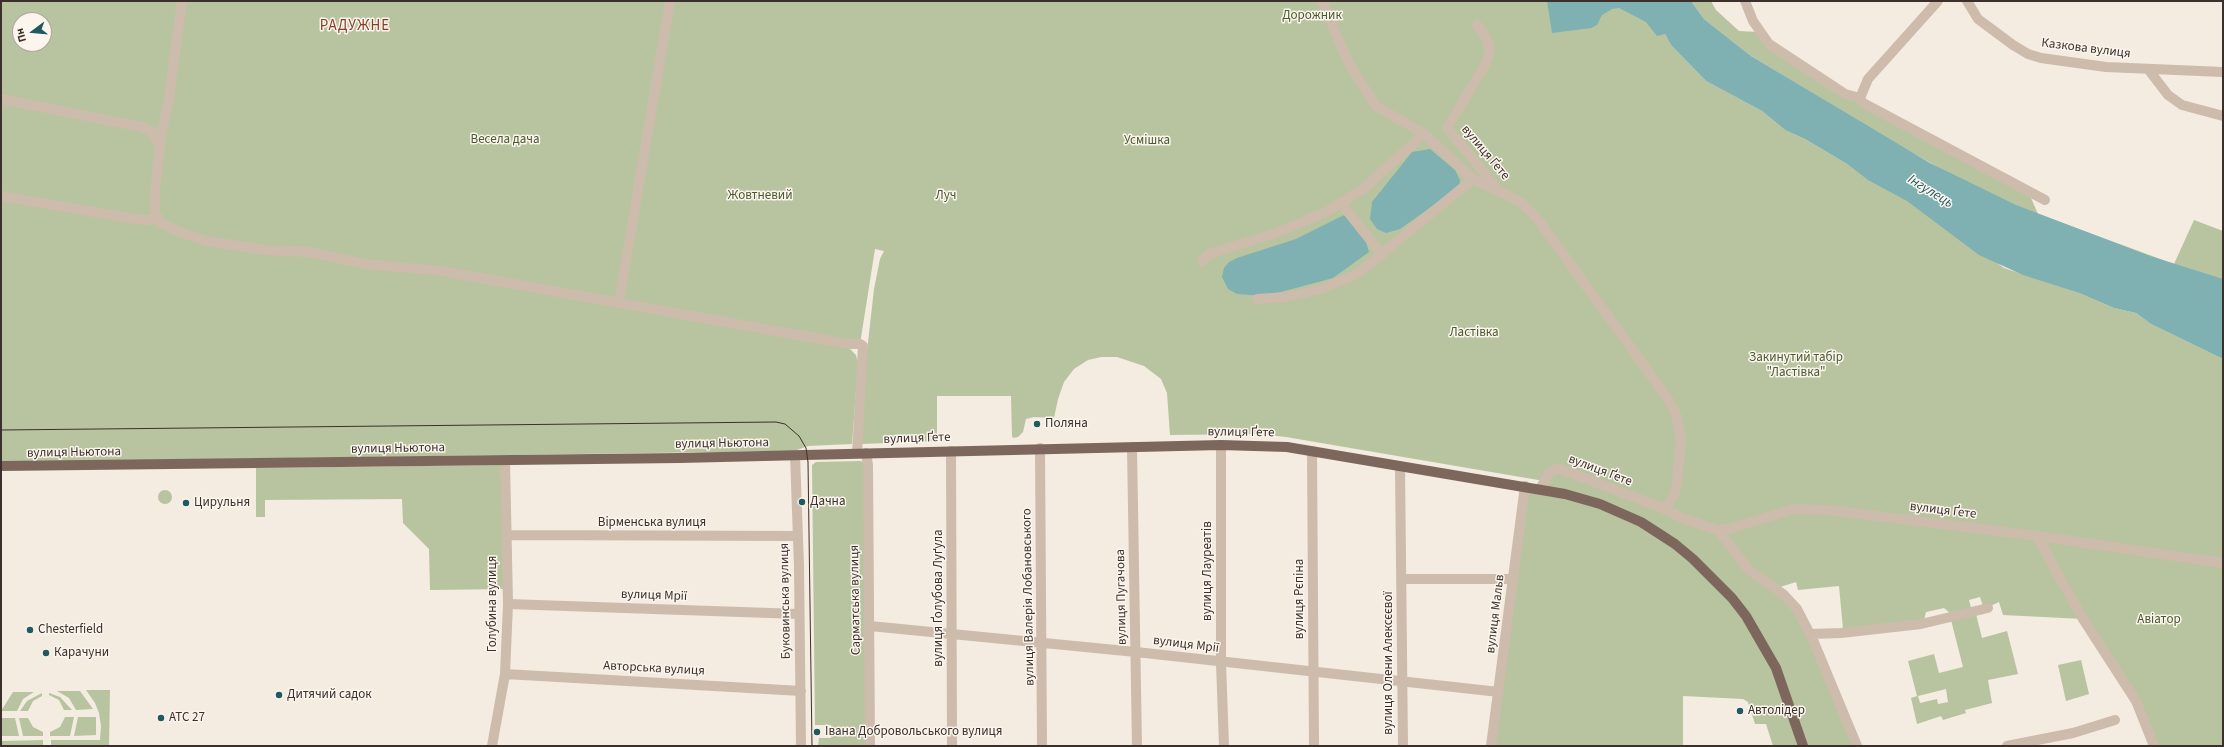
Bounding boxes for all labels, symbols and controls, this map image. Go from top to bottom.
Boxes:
park label: Дорожник [1282,8,1342,24]
north arrow [12,12,52,52]
district label: РАДУЖНЕ [320,18,390,36]
text: Пн [12,27,30,44]
street label: Казкова вулиця [2041,36,2131,62]
street label: вулиця Ґете [1457,122,1513,184]
park label: Весела дача [471,132,539,148]
park label: Усмішка [1124,133,1170,149]
water label: Інгулець [1904,171,1956,213]
park label: Жовтневий [727,188,793,204]
park label: Луч [936,188,956,204]
park label: Ластівка [1449,325,1499,341]
park label: Закинутий табір "Ластівка" [1749,350,1843,381]
place label: Поляна [1045,416,1088,432]
marker: Поляна [1032,419,1042,429]
street label: вулиця Ґете [1207,425,1275,441]
street label: вулиця Ґете [883,430,951,448]
street label: вулиця Ньютона [675,435,769,453]
street label: вулиця Ньютона [351,440,445,458]
street label: вулиця Ньютона [27,444,121,462]
street label: вулиця Ґете [1566,452,1634,490]
place label: Дачна [810,494,845,510]
place label: Цирульня [194,495,250,511]
marker: Дачна [797,497,807,507]
marker: Цирульня [181,498,191,508]
street label: вулиця Ґете [1909,499,1977,523]
street label: вулиця Валерія Лобановського [1020,508,1038,686]
street label: Вірменська вулиця [598,515,706,531]
street label: вулиця Лауреатів [1200,521,1216,621]
street label: вулиця Ґолубова Луґула [931,529,947,667]
street label: Буковинська вулиця [777,543,795,659]
street label: Сарматська вулиця [847,545,865,655]
street label: вулиця Пугачова [1113,549,1131,645]
street label: Голубина вулиця [485,556,501,652]
street label: вулиця Рєпіна [1292,559,1308,639]
street label: вулиця Мальв [1483,574,1509,654]
street label: вулиця Мрії [620,587,688,605]
street label: вулиця Олени Алексєєвої [1381,591,1397,735]
park label: Авіатор [2137,612,2181,628]
place label: Chesterfield [38,622,103,638]
marker: Chesterfield [25,625,35,635]
street label: вулиця Мрії [1152,633,1220,657]
place label: Карачуни [54,645,109,661]
marker: Карачуни [41,648,51,658]
street label: Авторська вулиця [603,659,705,679]
place label: Дитячий садок [287,687,372,703]
marker: Дитячий садок [274,690,284,700]
place label: Автолідер [1748,703,1805,719]
marker: Автолідер [1735,706,1745,716]
place label: АТС 27 [169,710,205,726]
marker: АТС 27 [156,713,166,723]
place label: Івана Добровольського вулиця [825,724,1002,740]
marker: Івана Добровольського вулиця [812,727,822,737]

